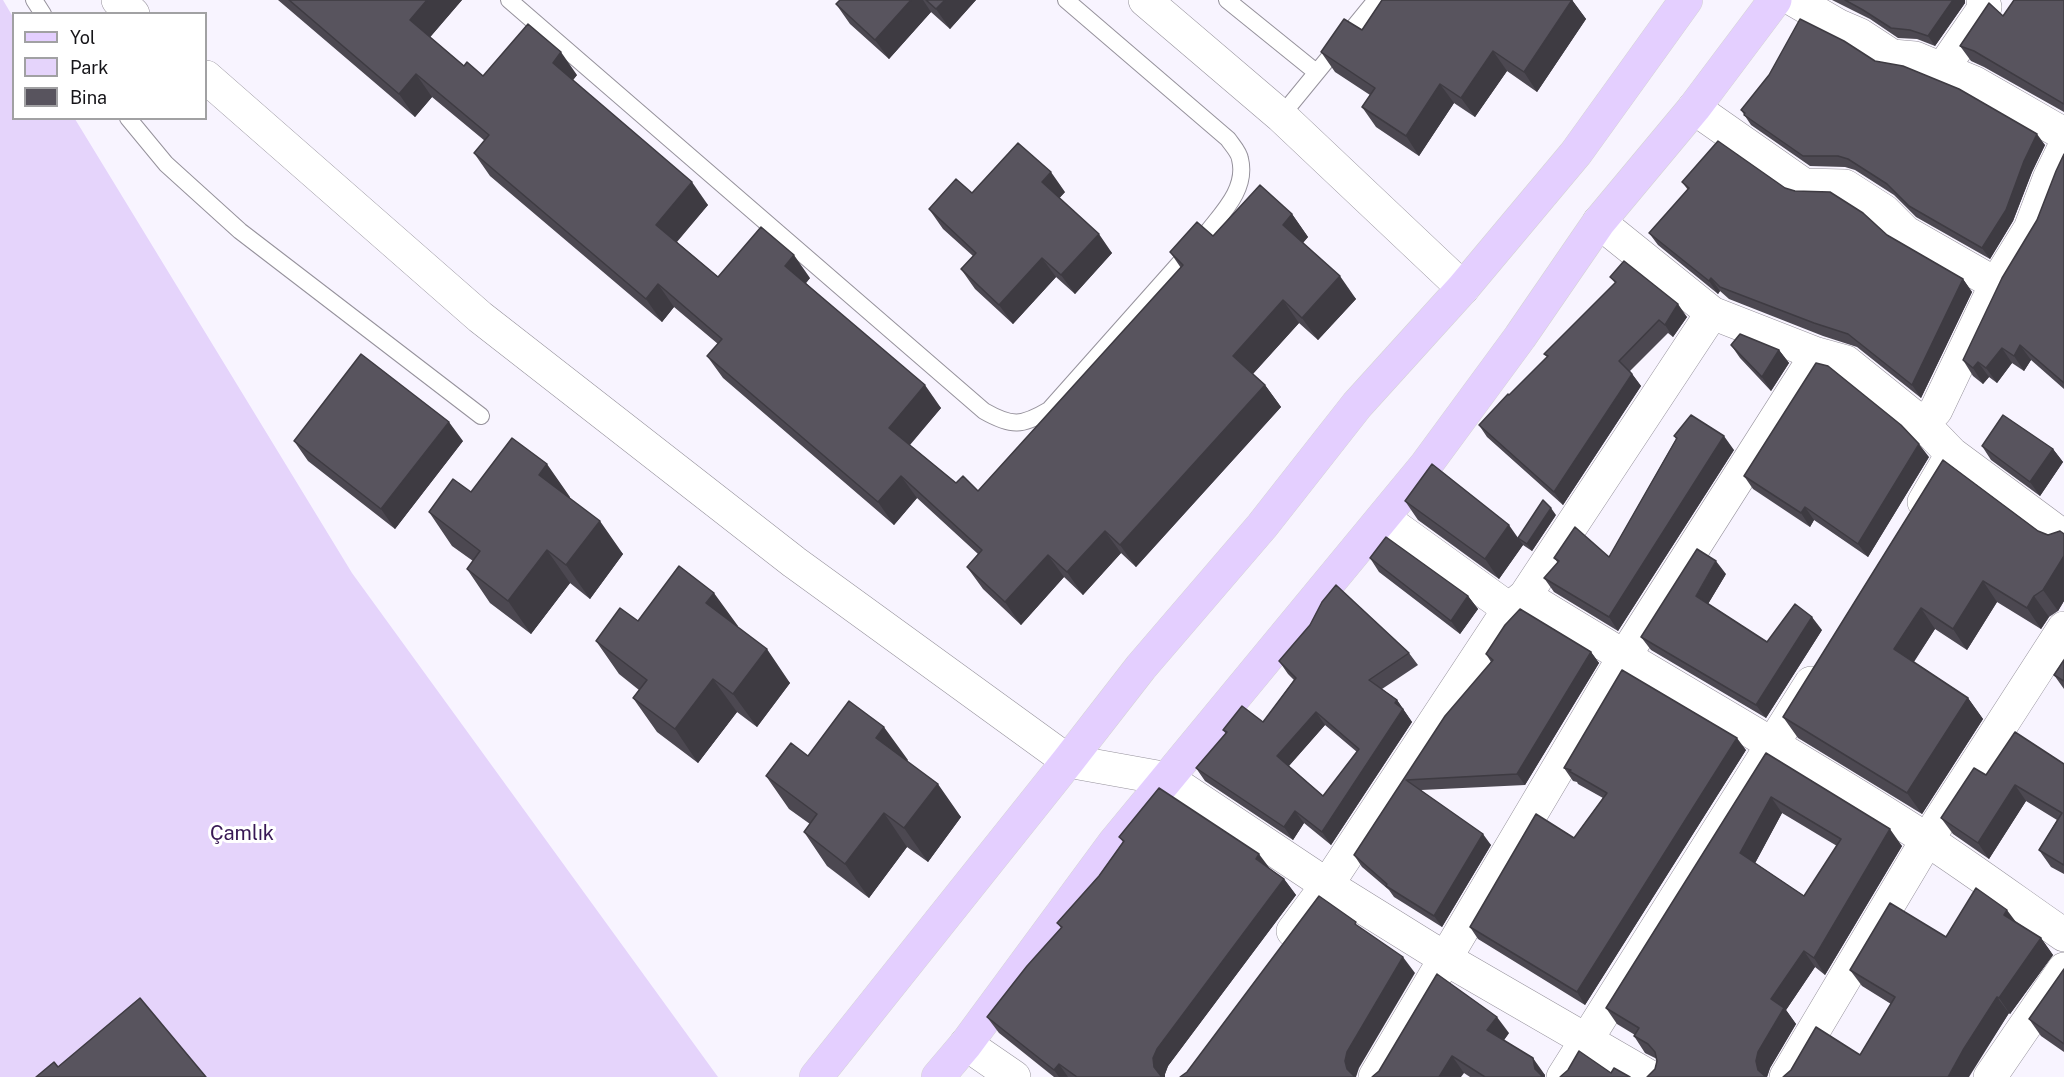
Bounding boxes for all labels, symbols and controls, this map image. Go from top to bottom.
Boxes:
legend [12,12,207,120]
text: Yol [70,27,95,48]
text: Park [70,57,108,78]
text: Bina [70,87,107,108]
park label: Çamlık [210,822,274,846]

